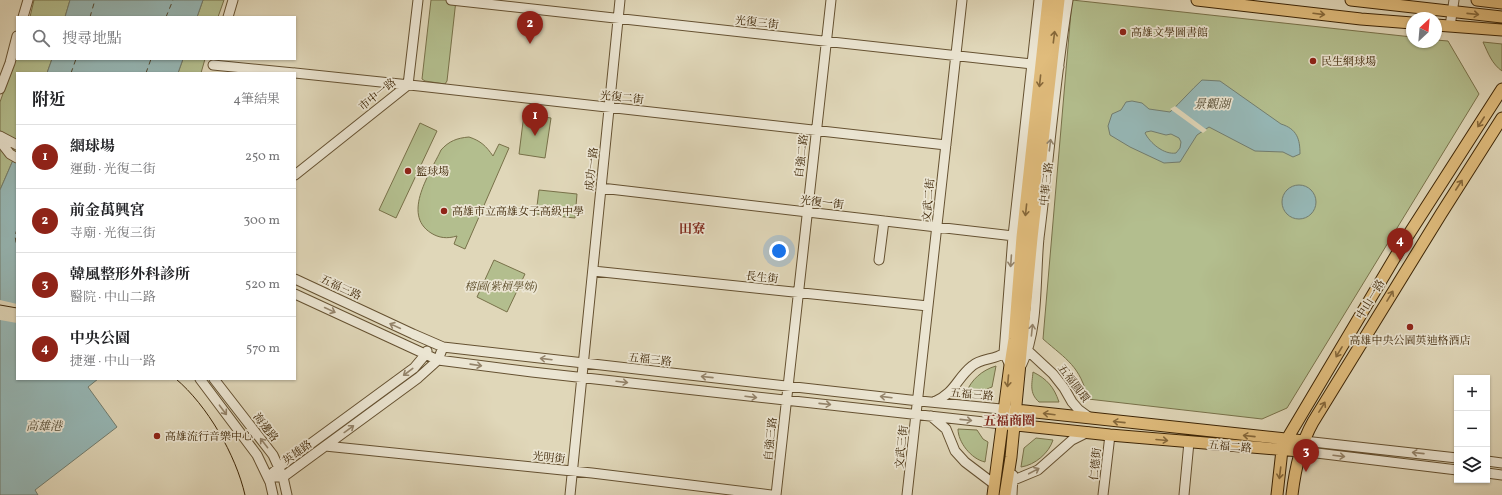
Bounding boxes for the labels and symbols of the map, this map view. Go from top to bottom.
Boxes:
one-way arrow [1312,10,1325,18]
one-way arrow [1466,10,1479,18]
pin: 2 [517,11,543,44]
north arrow [1406,12,1442,48]
street label: 光復三街 [734,14,780,33]
place label: 高雄文學圖書館 [1131,26,1208,41]
marker: 高雄文學圖書館 [1118,27,1128,37]
one-way arrow [1050,31,1058,44]
place label: 民生網球場 [1321,55,1376,70]
marker: 民生網球場 [1308,56,1318,66]
one-way arrow [1036,74,1044,87]
street label: 市中一路 [356,75,400,115]
street label: 光復二街 [599,89,645,108]
water label: 景觀湖 [1194,97,1232,113]
pin: 1 [522,103,548,136]
one-way arrow [1477,116,1485,127]
street label: 自強二路 [792,133,813,179]
one-way arrow [1047,139,1054,152]
street label: 成功一路 [583,146,602,192]
street label: 中華三路 [1037,161,1058,207]
place label: 籃球場 [416,165,449,180]
marker: 籃球場 [403,166,413,176]
street label: 文武二街 [920,178,939,223]
one-way arrow [1455,180,1463,191]
street label: 光復一街 [799,193,845,214]
one-way arrow [1022,203,1029,216]
place label: 高雄市立高雄女子高級中學 [452,205,584,220]
marker: 高雄市立高雄女子高級中學 [439,206,449,216]
district label: 田寮 [679,221,706,239]
pin: 4 [1387,228,1413,261]
your location [769,241,789,261]
one-way arrow [1007,254,1014,267]
street label: 長生街 [745,269,779,288]
street label: 五福三路 [317,272,363,304]
street label: 中山一路 [1354,277,1389,322]
park label: 榕園(紫槓學姊) [465,280,537,295]
one-way arrow [1387,290,1395,302]
one-way arrow [324,307,336,314]
one-way arrow [389,322,401,329]
marker: 高雄中央公園英迪格酒店 [1405,322,1415,332]
one-way arrow [1028,324,1036,337]
place label: 高雄中央公園英迪格酒店 [1350,334,1471,349]
one-way arrow [1334,346,1342,358]
street label: 五福三路 [627,351,673,370]
one-way arrow [540,355,553,363]
one-way arrow [469,361,482,369]
street label: 五福圓環 [1054,362,1092,406]
one-way arrow [402,368,413,377]
one-way arrow [701,373,714,381]
one-way arrow [1005,374,1012,387]
one-way arrow [615,378,628,386]
street label: 五福三路 [949,386,994,405]
one-way arrow [744,393,757,401]
one-way arrow [880,394,893,401]
one-way arrow [818,401,831,408]
one-way arrow [1318,402,1326,413]
one-way arrow [219,404,228,415]
street label: 海邊路 [249,410,281,446]
one-way arrow [1043,411,1056,418]
district label: 五福商圈 [983,413,1035,431]
street label: 自強三路 [762,416,781,462]
one-way arrow [959,416,972,423]
one-way arrow [1113,418,1126,426]
water label: 高雄港 [26,419,64,435]
street label: 文武三街 [893,424,912,470]
one-way arrow [343,425,354,433]
place label: 高雄流行音樂中心 [165,430,253,445]
marker: 高雄流行音樂中心 [152,431,162,441]
one-way arrow [1242,432,1255,439]
one-way arrow [1155,436,1168,443]
street label: 英雄路 [280,437,316,469]
one-way arrow [259,438,268,449]
street label: 五福二路 [1207,438,1252,457]
pin: 3 [1293,439,1319,472]
street label: 仁德街 [1087,447,1106,481]
street label: 光明街 [532,449,566,468]
one-way arrow [1412,450,1425,457]
one-way arrow [1332,452,1345,460]
one-way arrow [1276,466,1283,479]
one-way arrow [1028,467,1040,475]

